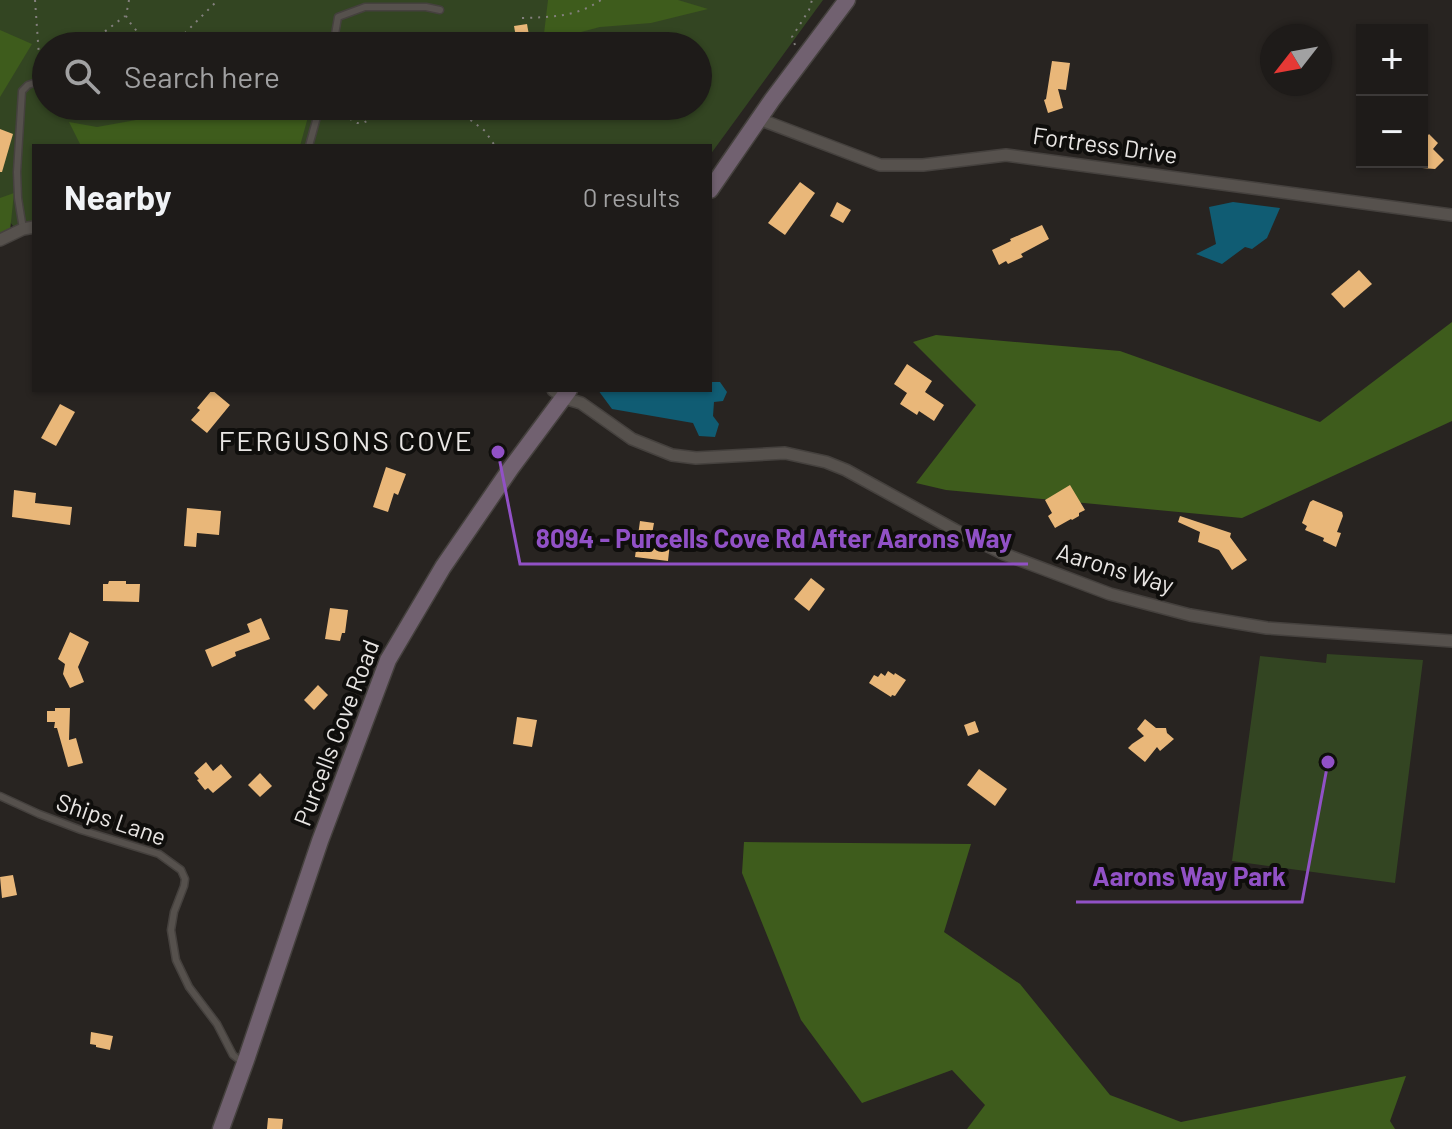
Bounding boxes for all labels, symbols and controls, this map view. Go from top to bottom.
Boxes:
north arrow [1260,24,1332,96]
map controls [1356,24,1428,168]
button: + [1356,24,1428,96]
search box [32,32,712,120]
icon: search [60,54,104,98]
text: Search here [124,58,280,94]
button: − [1356,96,1428,168]
street label: Fortress Drive [1031,120,1179,169]
text: Nearby [64,176,172,217]
text: 0 results [583,181,680,212]
district label: FERGUSONS COVE [218,423,474,457]
callout: 8094 - Purcells Cove Rd After Aarons Way [520,514,1028,564]
text: 8094 - Purcells Cove Rd After Aarons Way [536,522,1012,553]
street label: Aarons Way [1053,536,1177,599]
street label: Purcells Cove Road [287,635,384,830]
street label: Ships Lane [53,786,170,851]
callout: Aarons Way Park [1076,852,1302,902]
text: Aarons Way Park [1092,860,1286,891]

